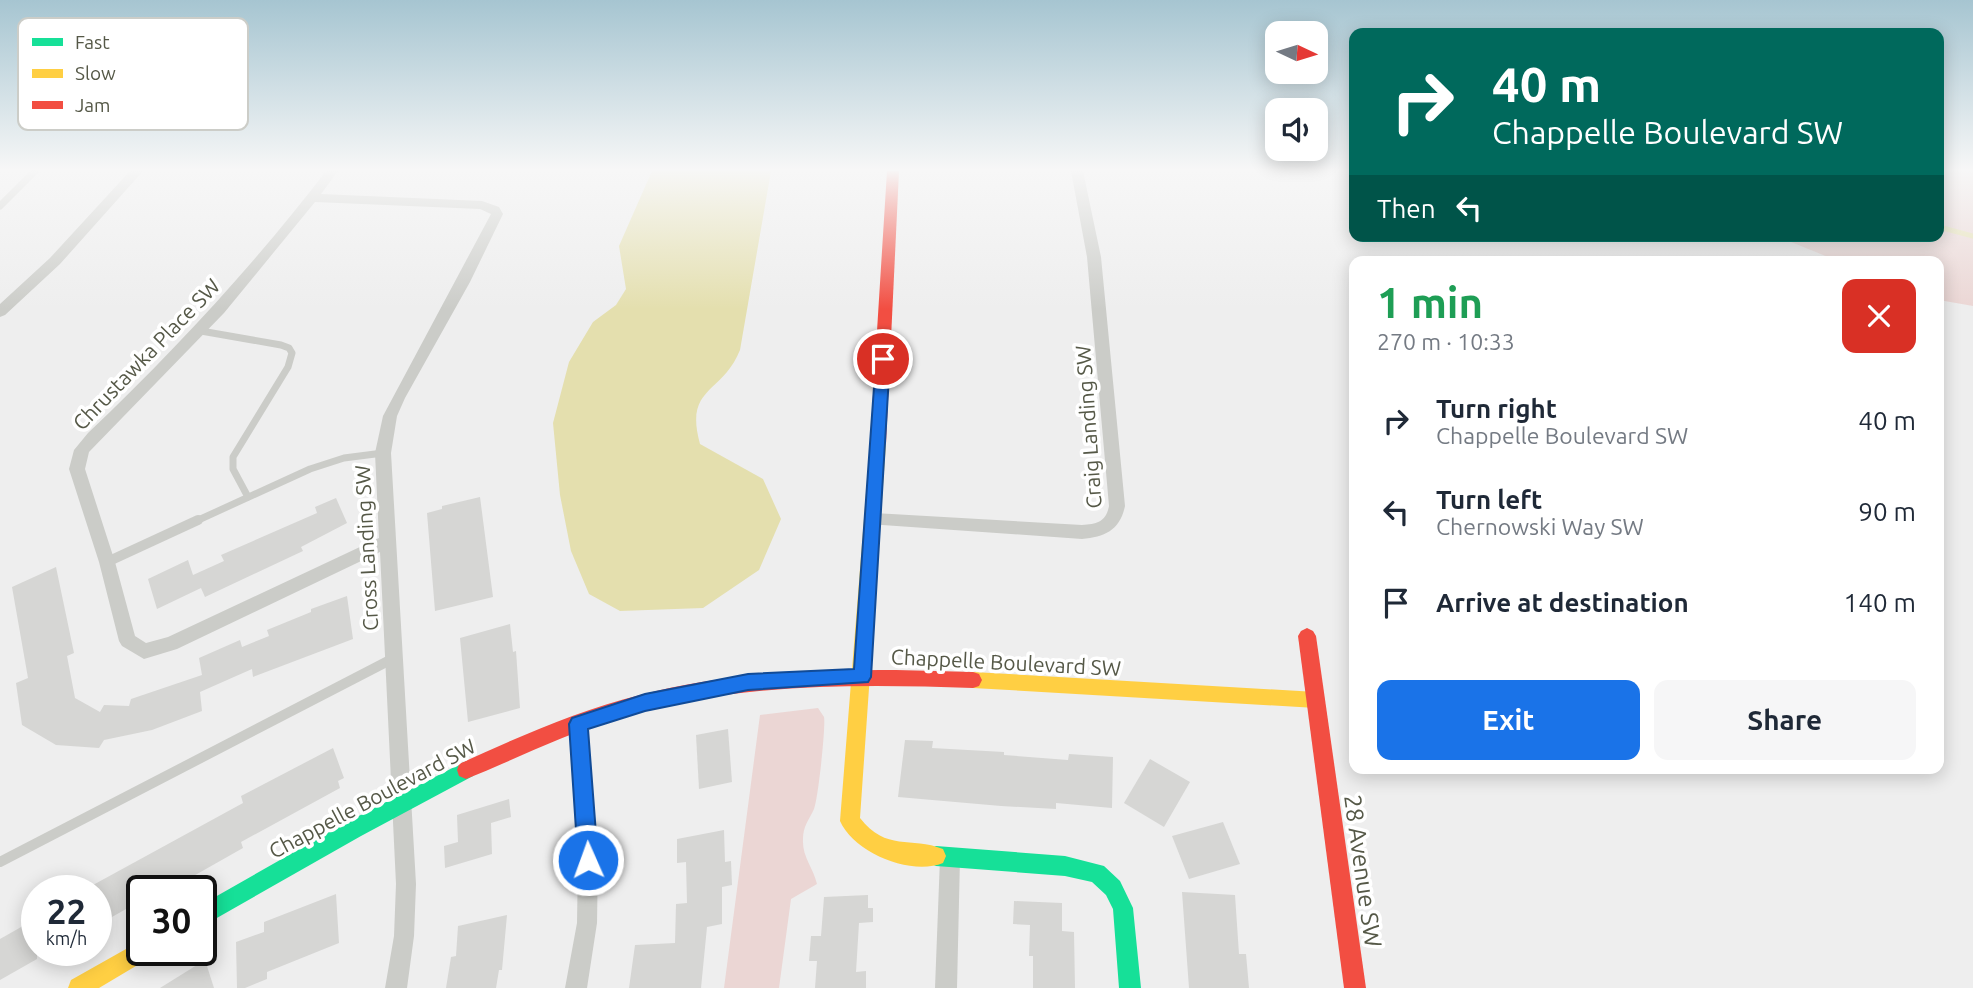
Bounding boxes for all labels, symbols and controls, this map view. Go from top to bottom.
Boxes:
legend [18,18,248,130]
north arrow [1265,21,1328,84]
map controls [1265,21,1328,161]
text: Fast [75,31,110,53]
icon: right [1377,56,1468,147]
text: 40 m [1492,56,1601,111]
text: Slow [75,62,116,84]
text: Jam [75,94,111,116]
button: sound [1265,98,1328,161]
text: Chappelle Boulevard SW [1492,114,1843,150]
icon: left [1450,189,1488,227]
text: Then [1377,194,1436,223]
street label: Chrustawka Place SW [68,273,224,435]
text: 1 min [1377,279,1483,326]
button: close [1842,279,1916,353]
pin [853,329,913,389]
text: 270 m · 10:33 [1377,329,1515,354]
icon: arrive [864,340,902,378]
street label: Craig Landing SW [1070,344,1106,510]
text: Turn right [1436,394,1557,423]
icon: right [1377,402,1415,440]
text: 40 m [1858,406,1916,435]
text: Chappelle Boulevard SW [1436,423,1688,448]
street label: Cross Landing SW [350,464,382,632]
text: Turn left [1436,485,1542,514]
icon: left [1377,493,1415,531]
text: 90 m [1858,497,1916,526]
text: Chernowski Way SW [1436,514,1644,539]
icon: arrive [1377,584,1415,622]
text: Arrive at destination [1436,588,1689,617]
text: 140 m [1844,588,1916,617]
street label: Chappelle Boulevard SW [890,644,1122,680]
button: Exit [1377,680,1640,760]
button: Share [1654,680,1916,760]
street label: Chappelle Boulevard SW [265,733,479,863]
street label: 28 Avenue SW [1339,793,1387,949]
position arrow [551,823,625,897]
speed limit sign: 30 [126,875,217,966]
text: 22 [47,891,86,931]
text: km/h [46,928,87,948]

